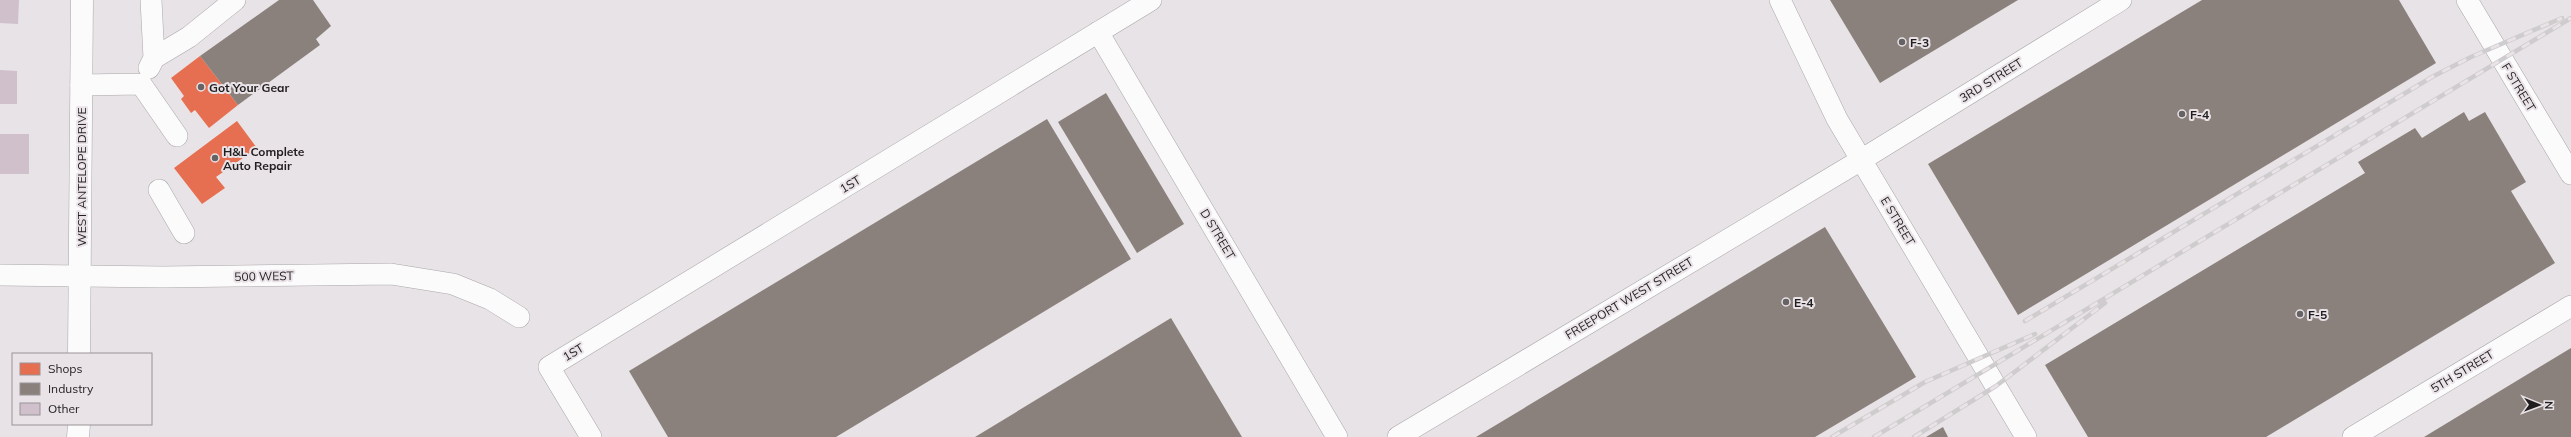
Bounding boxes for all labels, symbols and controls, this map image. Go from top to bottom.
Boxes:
place label: F-3 [1910,35,1929,50]
marker: F-3 [1897,37,1907,47]
street label: 3RD STREET [1957,54,2026,105]
street label: F STREET [2499,60,2540,115]
place label: Got Your Gear [209,80,289,95]
marker: Got Your Gear [196,82,206,92]
street label: WEST ANTELOPE DRIVE [74,107,89,247]
place label: F-4 [2190,107,2209,122]
marker: F-4 [2177,109,2187,119]
place label: H&L Complete Auto Repair [223,144,305,173]
marker: H&L Complete Auto Repair [210,153,220,163]
street label: 1ST [837,172,864,196]
street label: E STREET [1878,194,1919,249]
street label: D STREET [1197,206,1239,263]
street label: FREEPORT WEST STREET [1562,253,1696,342]
street label: 500 WEST [234,268,295,284]
place label: E-4 [1794,295,1814,310]
marker: E-4 [1781,297,1791,307]
place label: F-5 [2308,307,2327,322]
marker: F-5 [2295,309,2305,319]
street label: 1ST [560,340,587,364]
street label: 5TH STREET [2428,346,2497,396]
legend [12,353,152,425]
text: Shops [48,361,83,376]
text: Industry [48,381,94,396]
north arrow [2519,385,2559,425]
text: Other [48,401,80,416]
text: N [2542,401,2556,409]

